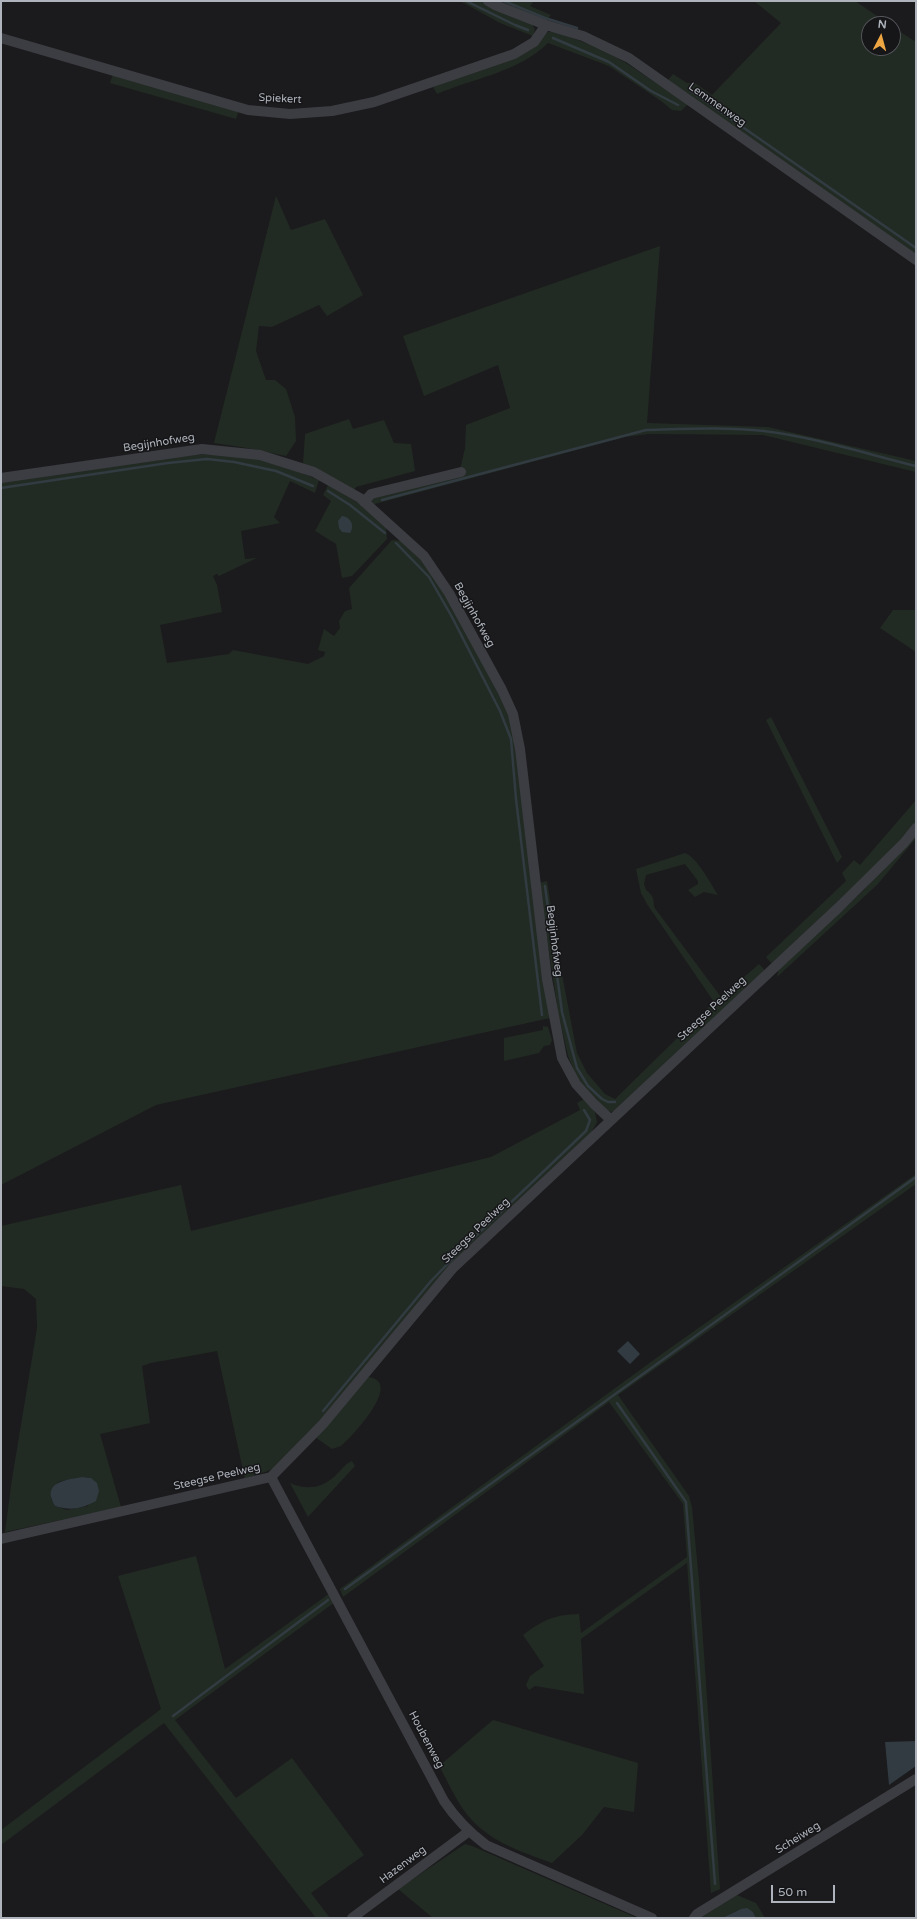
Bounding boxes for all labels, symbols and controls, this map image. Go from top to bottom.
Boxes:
north arrow [861,16,901,56]
text: N [877,18,887,31]
street label: Lemmenweg [686,80,748,130]
street label: Spiekert [258,91,302,107]
street label: Begijnhofweg [122,431,196,455]
street label: Begijnhofweg [451,580,497,650]
street label: Begijnhofweg [543,904,565,978]
street label: Steegse Peelweg [675,974,749,1044]
street label: Steegse Peelweg [440,1195,512,1267]
street label: Steegse Peelweg [172,1461,262,1493]
street label: Houbenweg [405,1709,447,1771]
street label: Scheiweg [773,1819,823,1857]
street label: Hazenweg [377,1843,429,1887]
scale bar [773,1877,837,1903]
text: 50 m [778,1885,807,1899]

